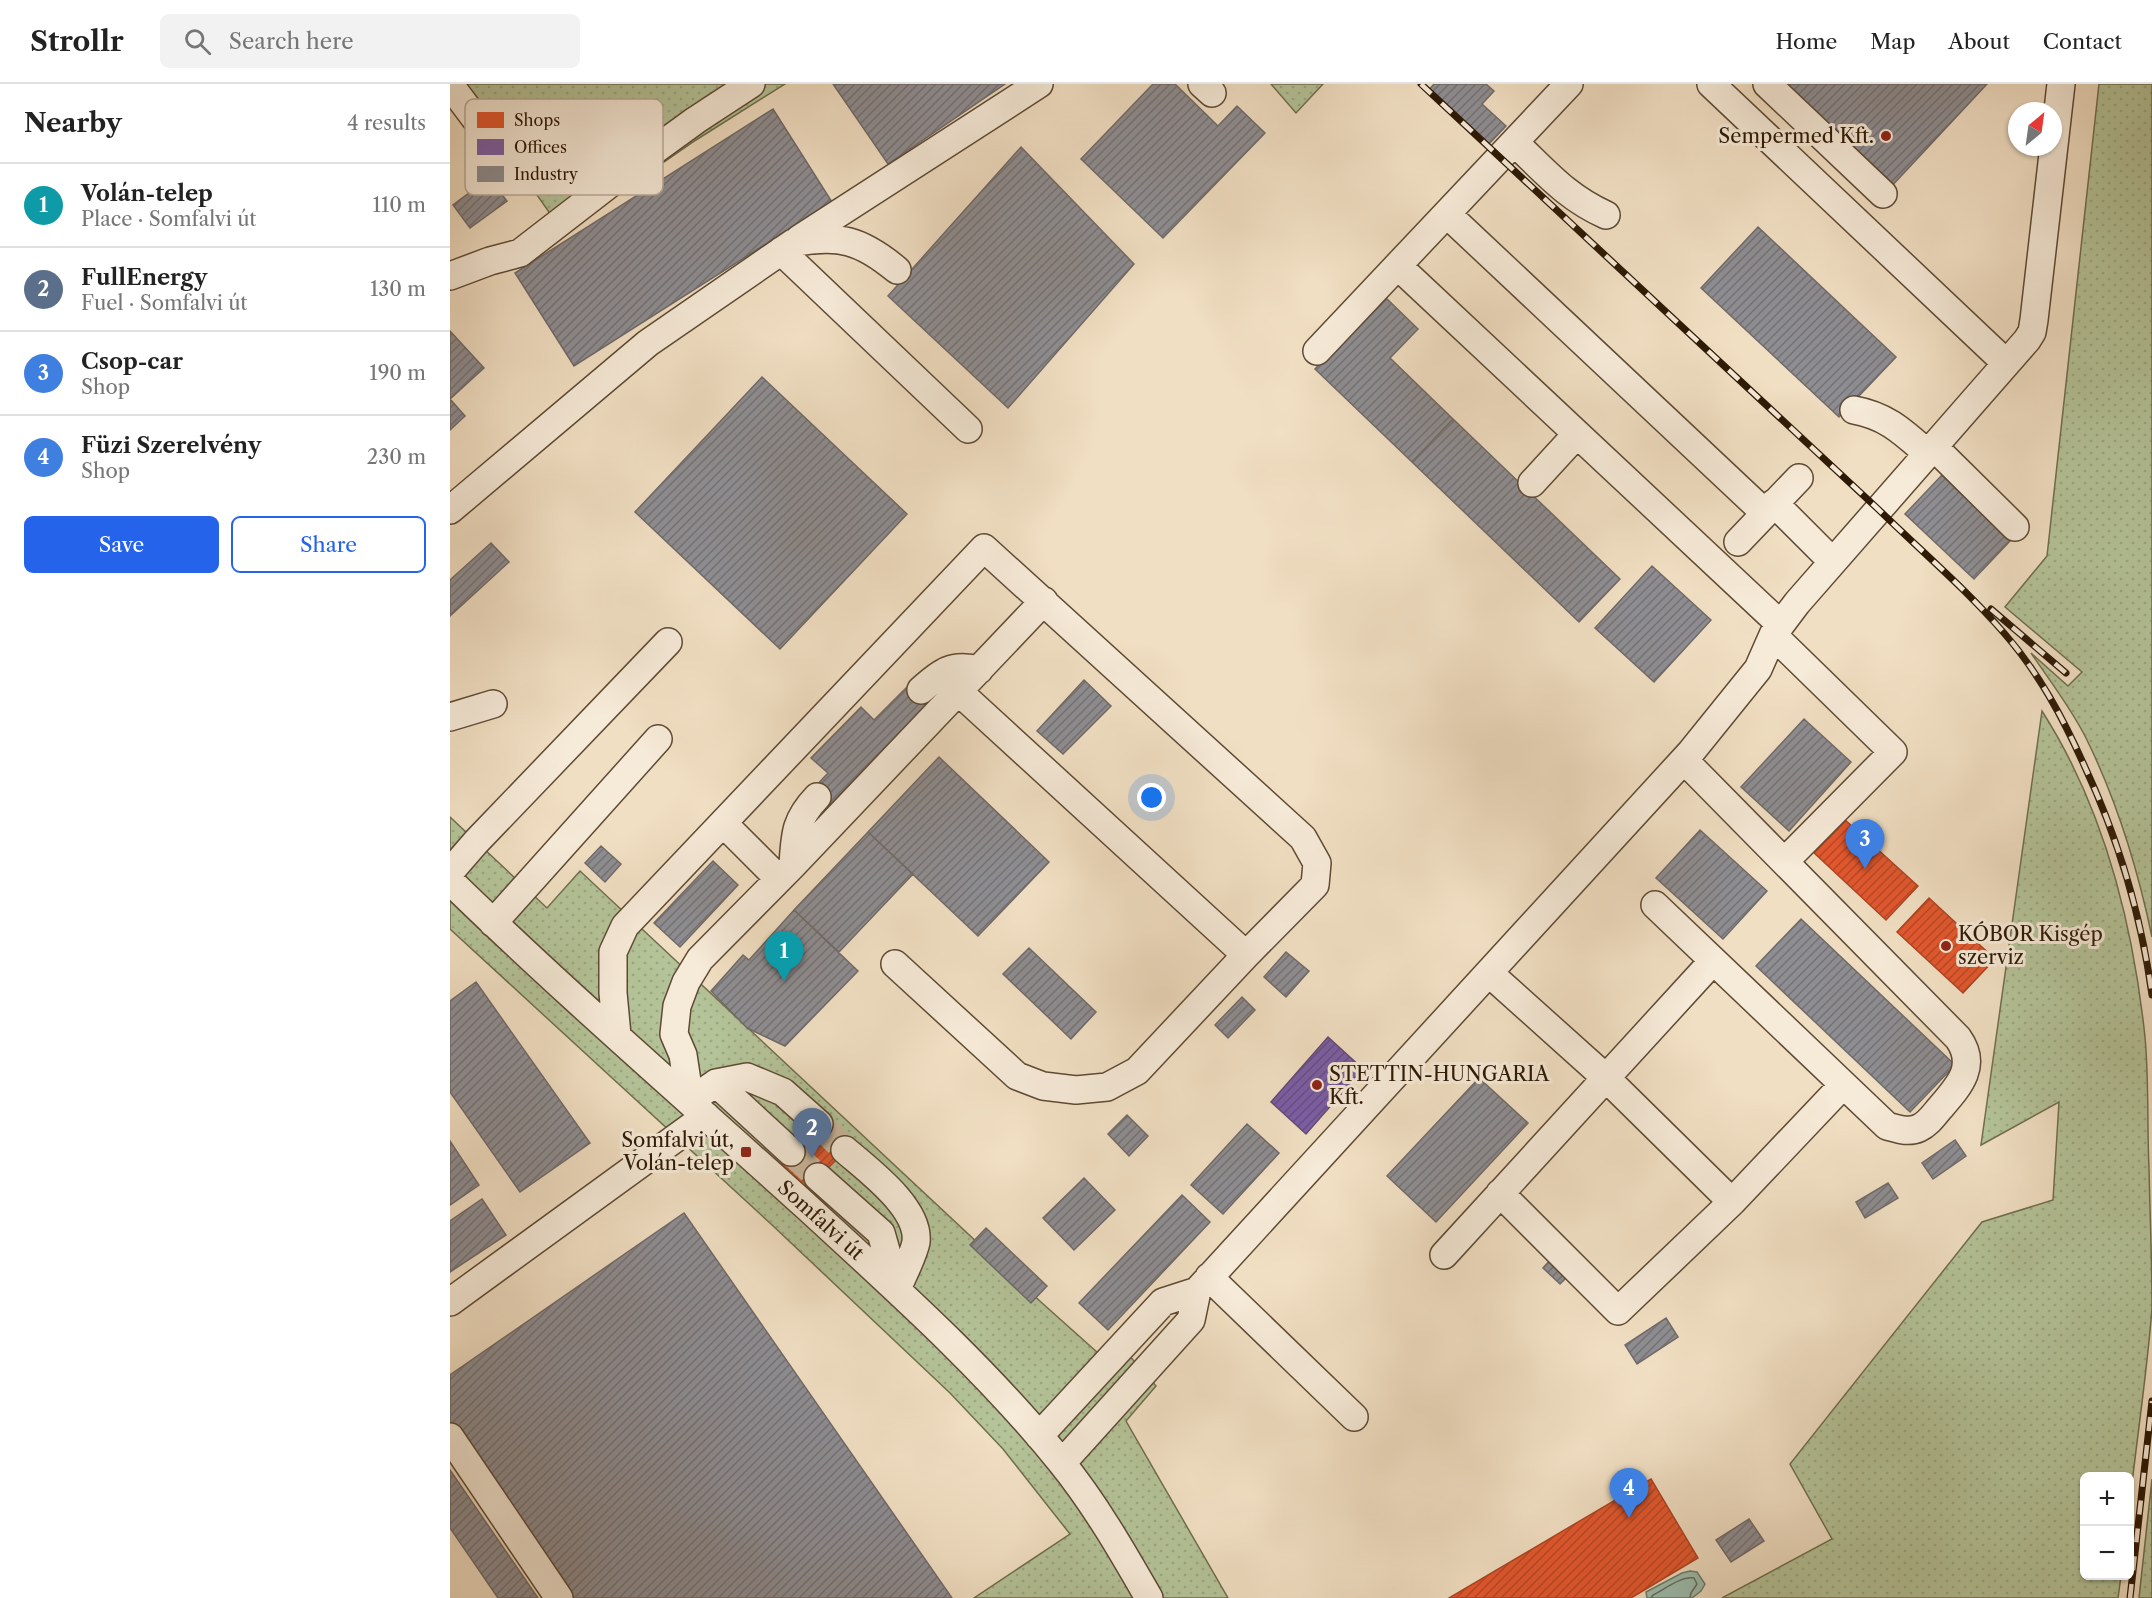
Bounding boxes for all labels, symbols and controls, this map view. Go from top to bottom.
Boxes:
search box [160,14,580,68]
text: Strollr [30,24,124,58]
icon: search [181,25,214,58]
text: Search here [229,28,353,55]
text: Home [1776,29,1837,54]
text: Map [1870,29,1915,54]
text: About [1948,29,2010,54]
text: Contact [2043,29,2122,54]
legend [465,99,663,195]
north arrow [2008,102,2062,156]
text: Nearby [24,107,122,139]
text: Shops [514,110,560,130]
text: 4 results [347,111,426,135]
place label: Sempermed Kft. [1718,124,1874,148]
marker: Sempermed Kft. [1879,129,1893,143]
text: Offices [514,137,567,157]
text: Industry [514,164,579,184]
text: Volán-telep [81,180,213,207]
text: 1 [39,193,48,217]
text: 110 m [373,193,426,217]
text: Place · Somfalvi út [81,207,256,231]
text: FullEnergy [81,264,207,291]
text: 2 [38,277,49,301]
text: 130 m [370,277,426,301]
text: Fuel · Somfalvi út [81,291,247,315]
text: Csop-car [81,348,183,375]
text: 3 [38,361,49,385]
text: 190 m [369,361,426,385]
text: Shop [81,375,130,399]
text: Füzi Szerelvény [81,432,261,459]
text: 4 [38,445,49,469]
text: 230 m [367,445,426,469]
text: Shop [81,459,130,483]
button: Save [24,516,219,573]
button: Share [231,516,426,573]
your location [1137,783,1166,812]
pin: 3 [1846,820,1884,869]
place label: KÓBOR Kisgép szerviz [1958,921,2103,969]
pin: 1 [764,932,804,981]
marker: KÓBOR Kisgép szerviz [1939,939,1953,953]
place label: STETTIN-HUNGARIA Kft. [1329,1062,1550,1109]
marker: STETTIN-HUNGARIA Kft. [1310,1078,1324,1092]
pin: 2 [792,1108,832,1158]
place label: Somfalvi út, Volán-telep [621,1128,734,1175]
marker: Somfalvi út, Volán-telep [739,1145,753,1159]
street label: Somfalvi út [773,1175,869,1265]
pin: 4 [1610,1468,1648,1518]
map controls [2080,1472,2134,1580]
button: + [2080,1472,2134,1526]
button: − [2080,1526,2134,1580]

